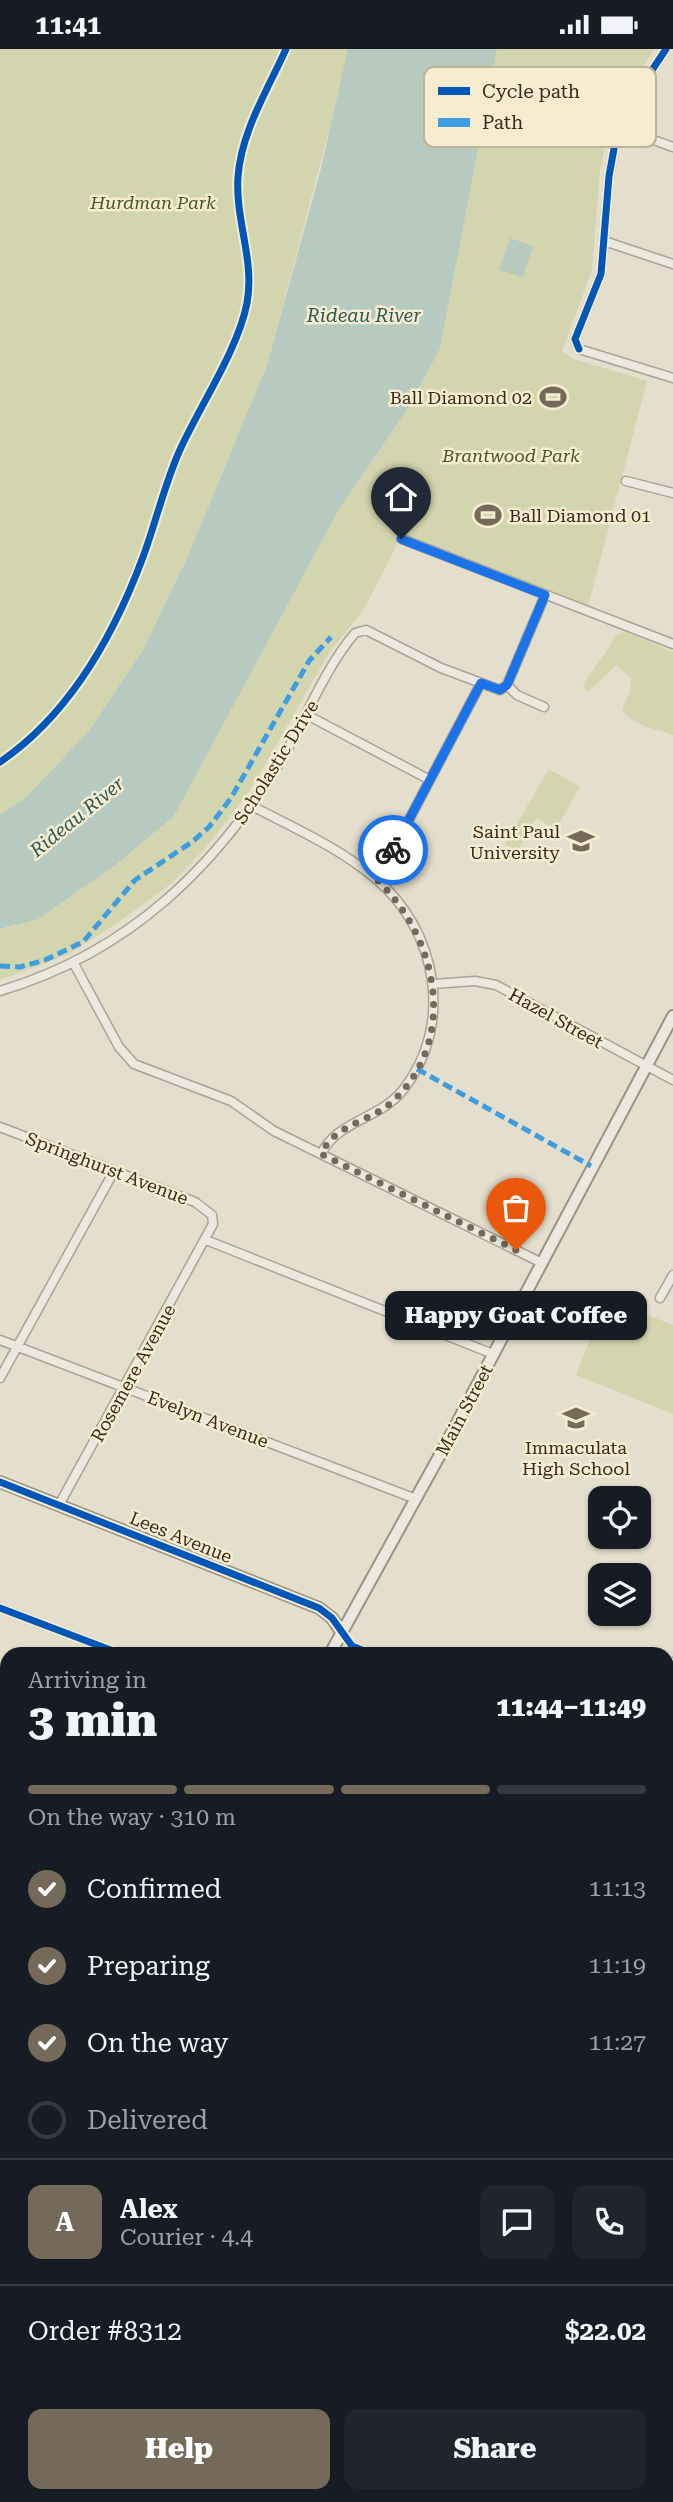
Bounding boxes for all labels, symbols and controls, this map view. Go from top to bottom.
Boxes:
text: 11:41 [35,10,101,40]
legend [424,67,656,147]
text: Cycle path [482,80,580,103]
text: Path [482,111,523,134]
park label: Hurdman Park [89,192,216,213]
water label: Rideau River [306,304,421,327]
sports icon: Ball Diamond 02 [538,382,568,412]
place label: Ball Diamond 02 [390,387,532,408]
park label: Brantwood Park [441,445,580,466]
pin [371,467,431,539]
icon: home [382,478,420,516]
sports icon: Ball Diamond 01 [473,500,503,530]
place label: Ball Diamond 01 [509,505,651,526]
street label: Scholastic Drive [229,696,323,828]
water label: Rideau River [25,772,129,863]
courier [358,815,428,885]
place label: Saint Paul University [469,821,560,863]
school or university icon: Saint Paul University [566,826,596,856]
icon: bike [374,831,412,869]
street label: Hazel Street [505,983,607,1053]
street label: Springhurst Avenue [23,1127,191,1209]
pin [486,1178,546,1250]
icon: bag [497,1189,535,1227]
callout: Happy Goat Coffee [385,1292,647,1341]
street label: Rosemere Avenue [86,1300,180,1445]
text: Happy Goat Coffee [405,1302,627,1329]
street label: Main Street [431,1361,497,1459]
street label: Evelyn Avenue [144,1386,272,1452]
school or university icon: Immaculata High School [561,1403,591,1433]
place label: Immaculata High School [522,1437,630,1479]
map controls [588,1486,651,1626]
button: locate [588,1486,651,1549]
street label: Lees Avenue [127,1507,235,1567]
button: layers [588,1563,651,1626]
text: Arriving in [28,1667,147,1694]
text: 11:44–11:49 [496,1692,646,1722]
text: 3 min [28,1693,157,1747]
text: On the way · 310 m [28,1804,236,1831]
icon: check [28,1870,66,1908]
text: Confirmed [87,1874,222,1904]
text: 11:13 [589,1875,646,1902]
icon: check [28,1947,66,1985]
text: Preparing [87,1951,210,1981]
text: 11:19 [589,1952,646,1979]
icon: check [28,2024,66,2062]
text: On the way [87,2028,228,2058]
text: 11:27 [589,2029,646,2056]
text: Delivered [87,2105,208,2135]
button: chat [480,2185,554,2259]
button: phone [572,2185,646,2259]
text: Alex [120,2194,178,2224]
text: A [56,2207,74,2237]
text: Courier · 4.4 [120,2224,253,2251]
text: Order #8312 [28,2316,182,2346]
text: $22.02 [565,2316,646,2346]
button: Help [28,2409,330,2489]
button: Share [344,2409,646,2489]

